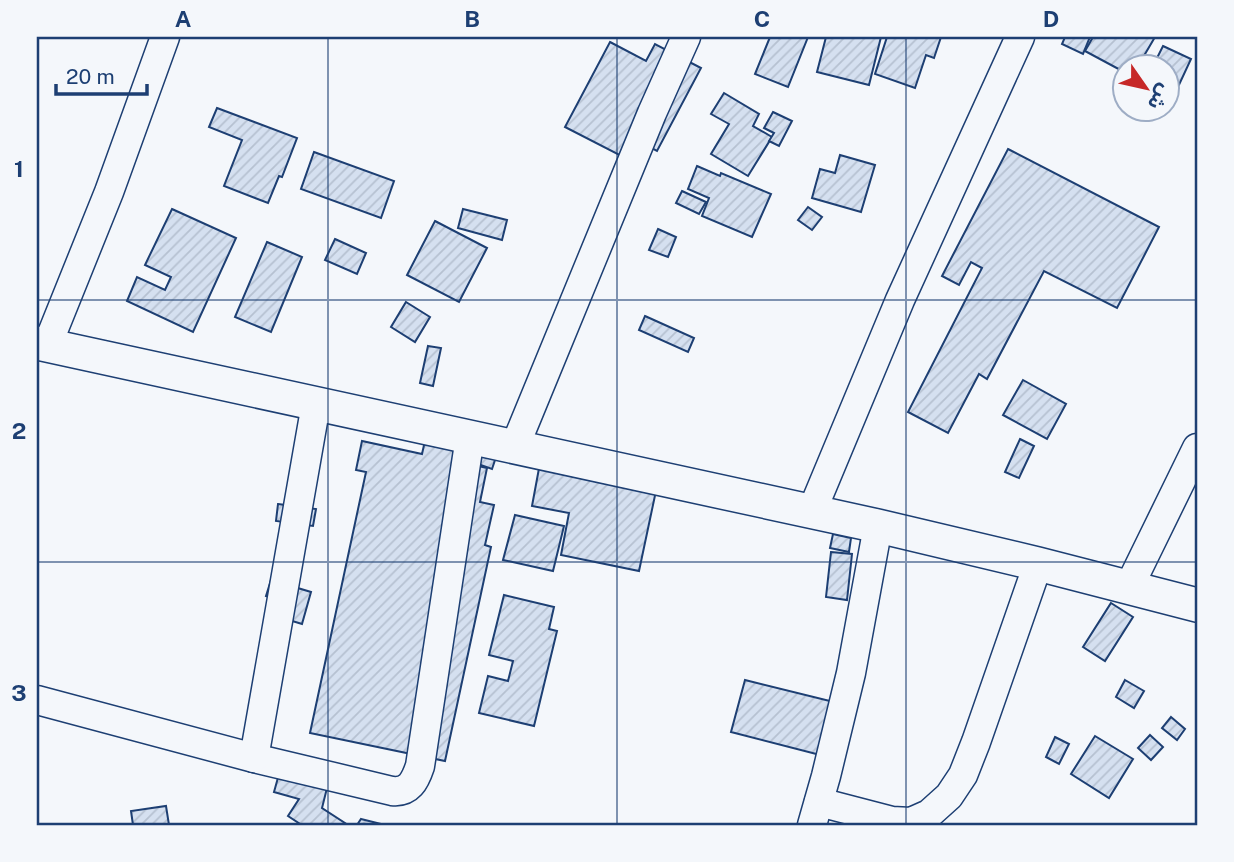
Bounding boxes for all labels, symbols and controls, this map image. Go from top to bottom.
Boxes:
text: A [175,5,192,32]
text: B [464,5,480,32]
text: C [754,5,770,32]
text: D [1043,5,1059,32]
scale bar [56,52,147,96]
north arrow [1112,52,1182,122]
text: 20 m [66,64,115,89]
text: ش [1144,81,1176,114]
text: 1 [14,155,24,182]
text: 2 [12,417,26,444]
text: 3 [11,679,27,706]

